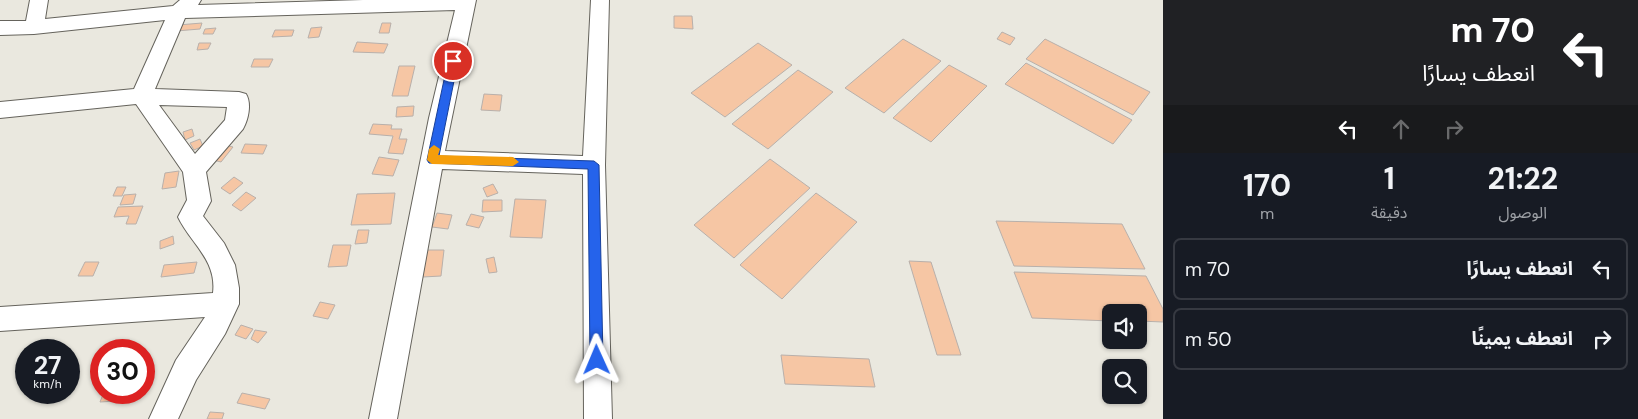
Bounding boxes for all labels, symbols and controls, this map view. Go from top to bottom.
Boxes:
text: 70 m [1451,7,1535,53]
icon: left [1553,20,1618,85]
pin [432,40,474,82]
icon: arrive [439,47,467,75]
text: انعطف يسارًا [1422,59,1535,88]
icon: left [1334,115,1362,143]
icon: ahead [1387,115,1415,143]
icon: right [1440,115,1468,143]
text: 1 [1384,159,1395,198]
text: 21:22 [1488,159,1558,198]
text: 170 [1243,166,1291,205]
text: دقيقة [1371,202,1407,223]
text: الوصول [1498,202,1547,223]
text: m [1260,203,1274,224]
icon: left [1588,255,1616,283]
text: انعطف يسارًا [1466,256,1573,281]
text: 70 m [1185,257,1230,282]
map controls [1102,304,1147,404]
button: sound [1102,304,1147,349]
icon: right [1588,325,1616,353]
text: انعطف يمينًا [1471,326,1573,351]
text: 50 m [1185,327,1232,352]
position arrow [570,333,622,385]
speed limit sign: 30 [90,339,155,404]
text: 27 [34,349,61,382]
button: search [1102,359,1147,404]
text: km/h [33,376,62,392]

